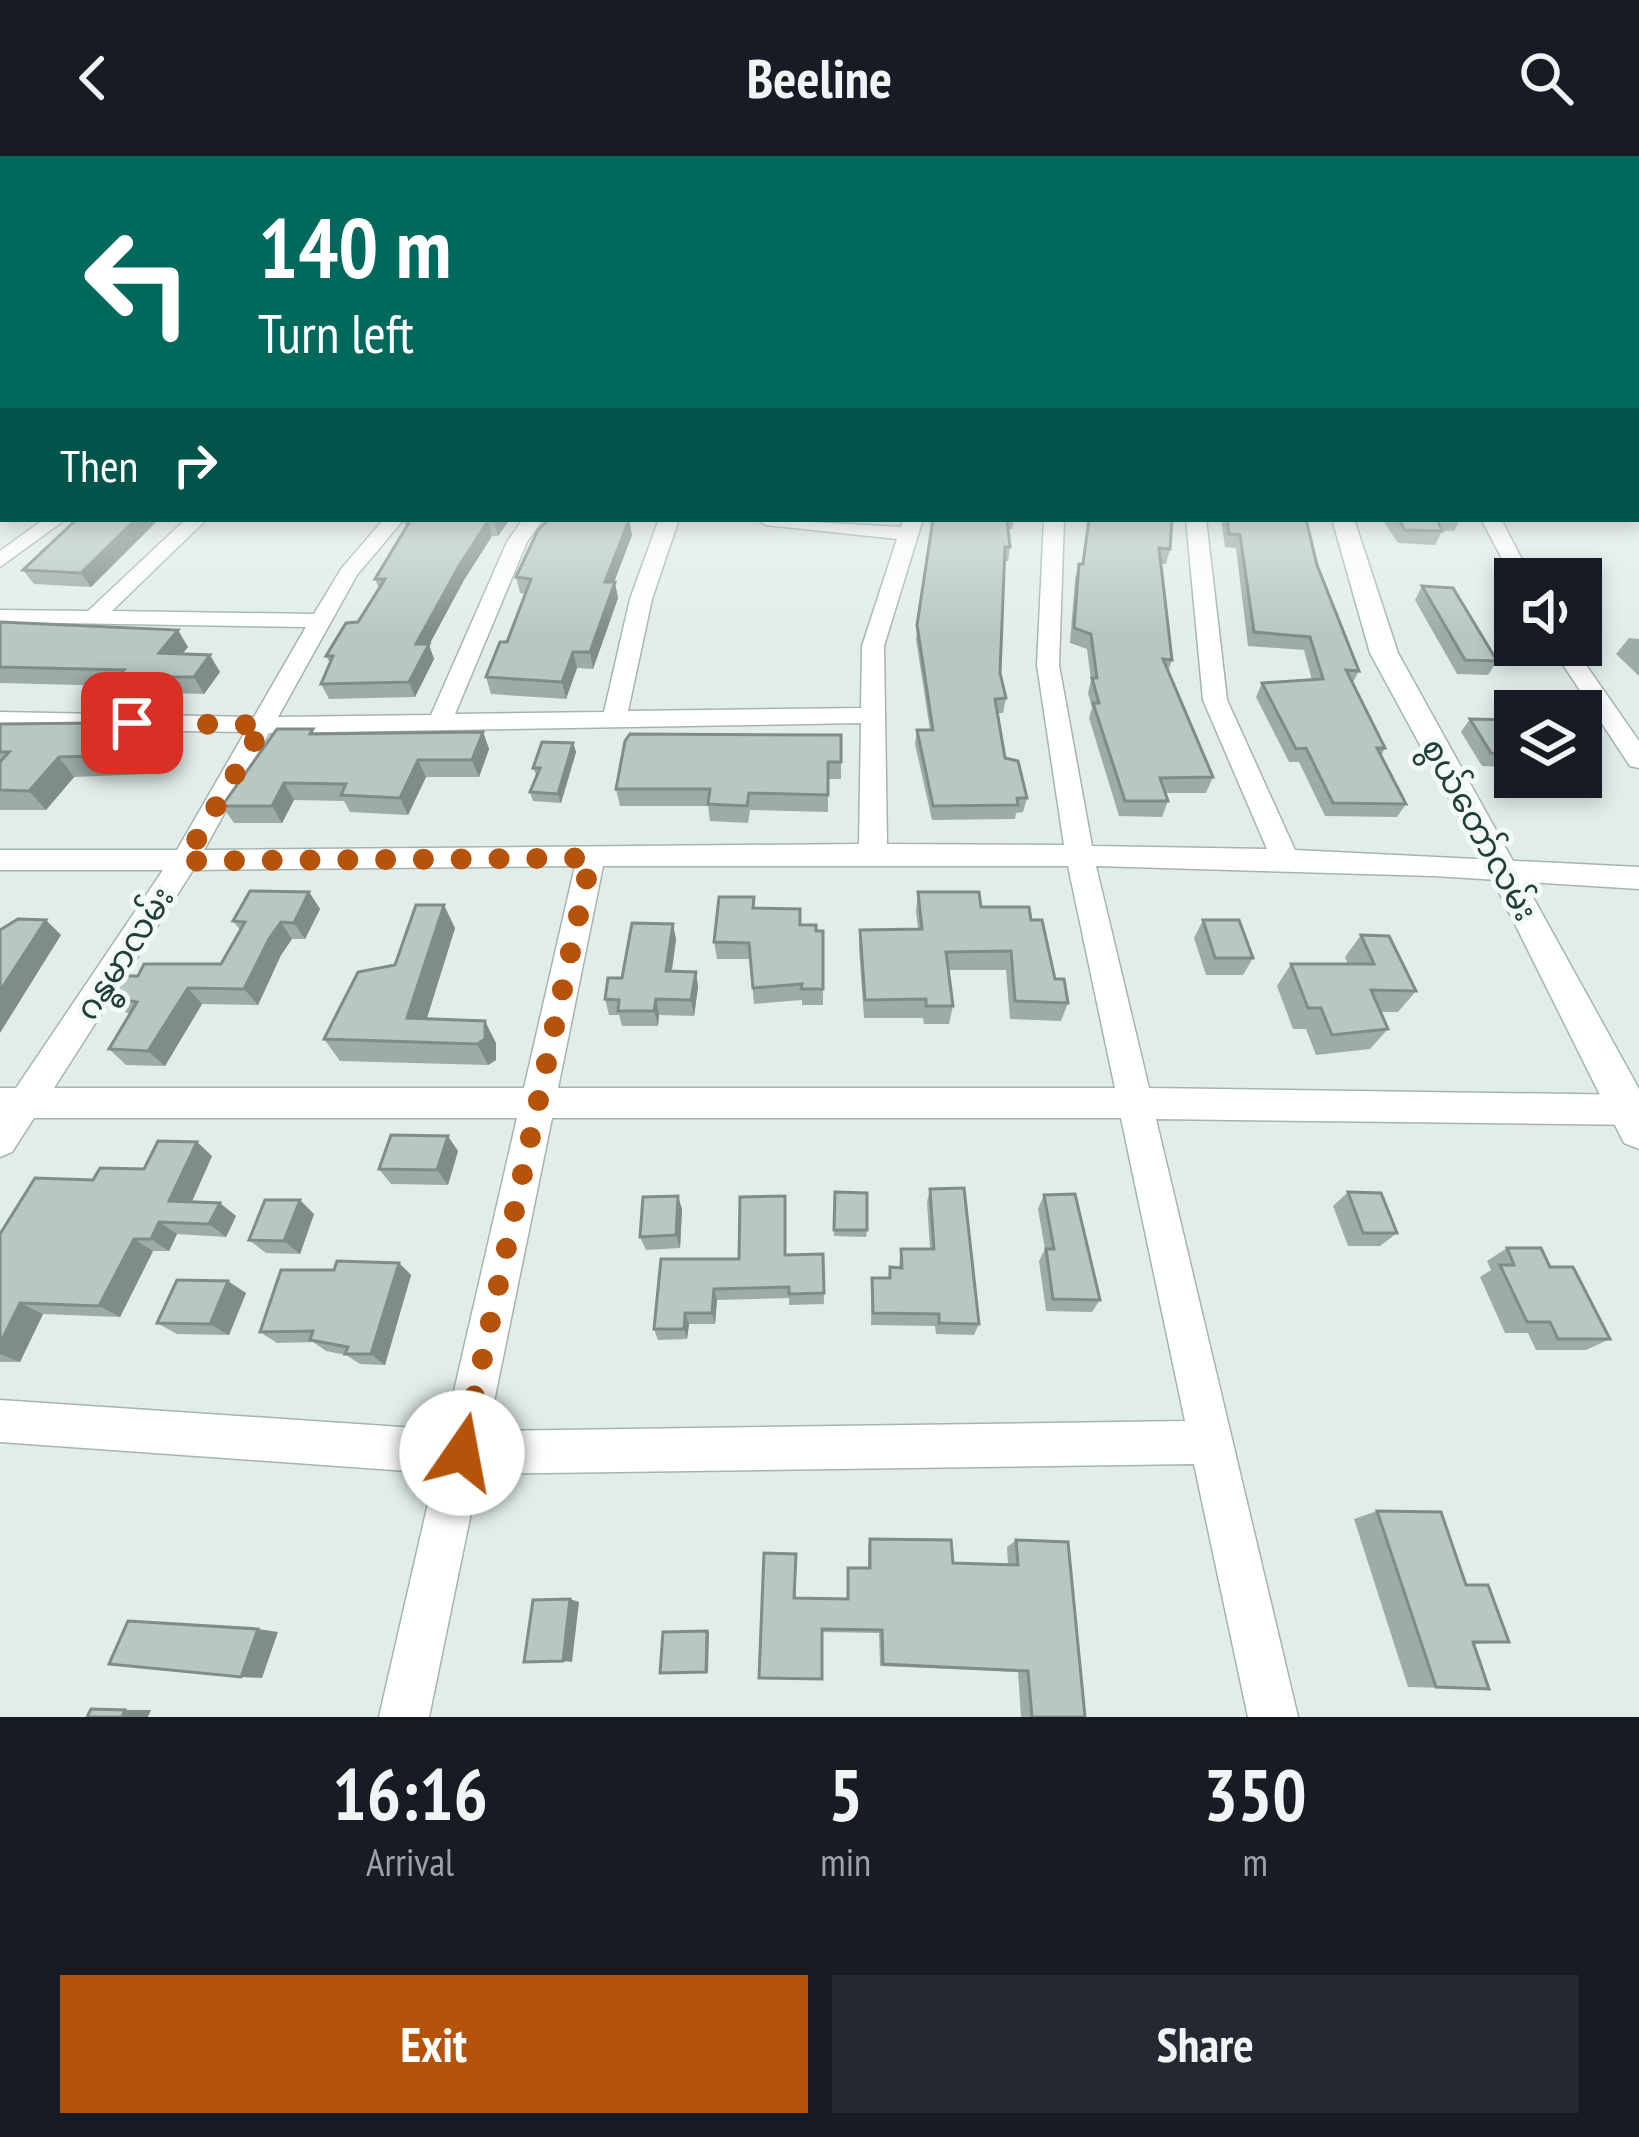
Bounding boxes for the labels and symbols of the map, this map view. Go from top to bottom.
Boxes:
pin [81,672,183,774]
street label: စွယ်တော်လမ်း [1408,730,1548,930]
street label: ဂန္ဓမာလမ်း [64,878,188,1031]
position arrow [399,1390,525,1516]

